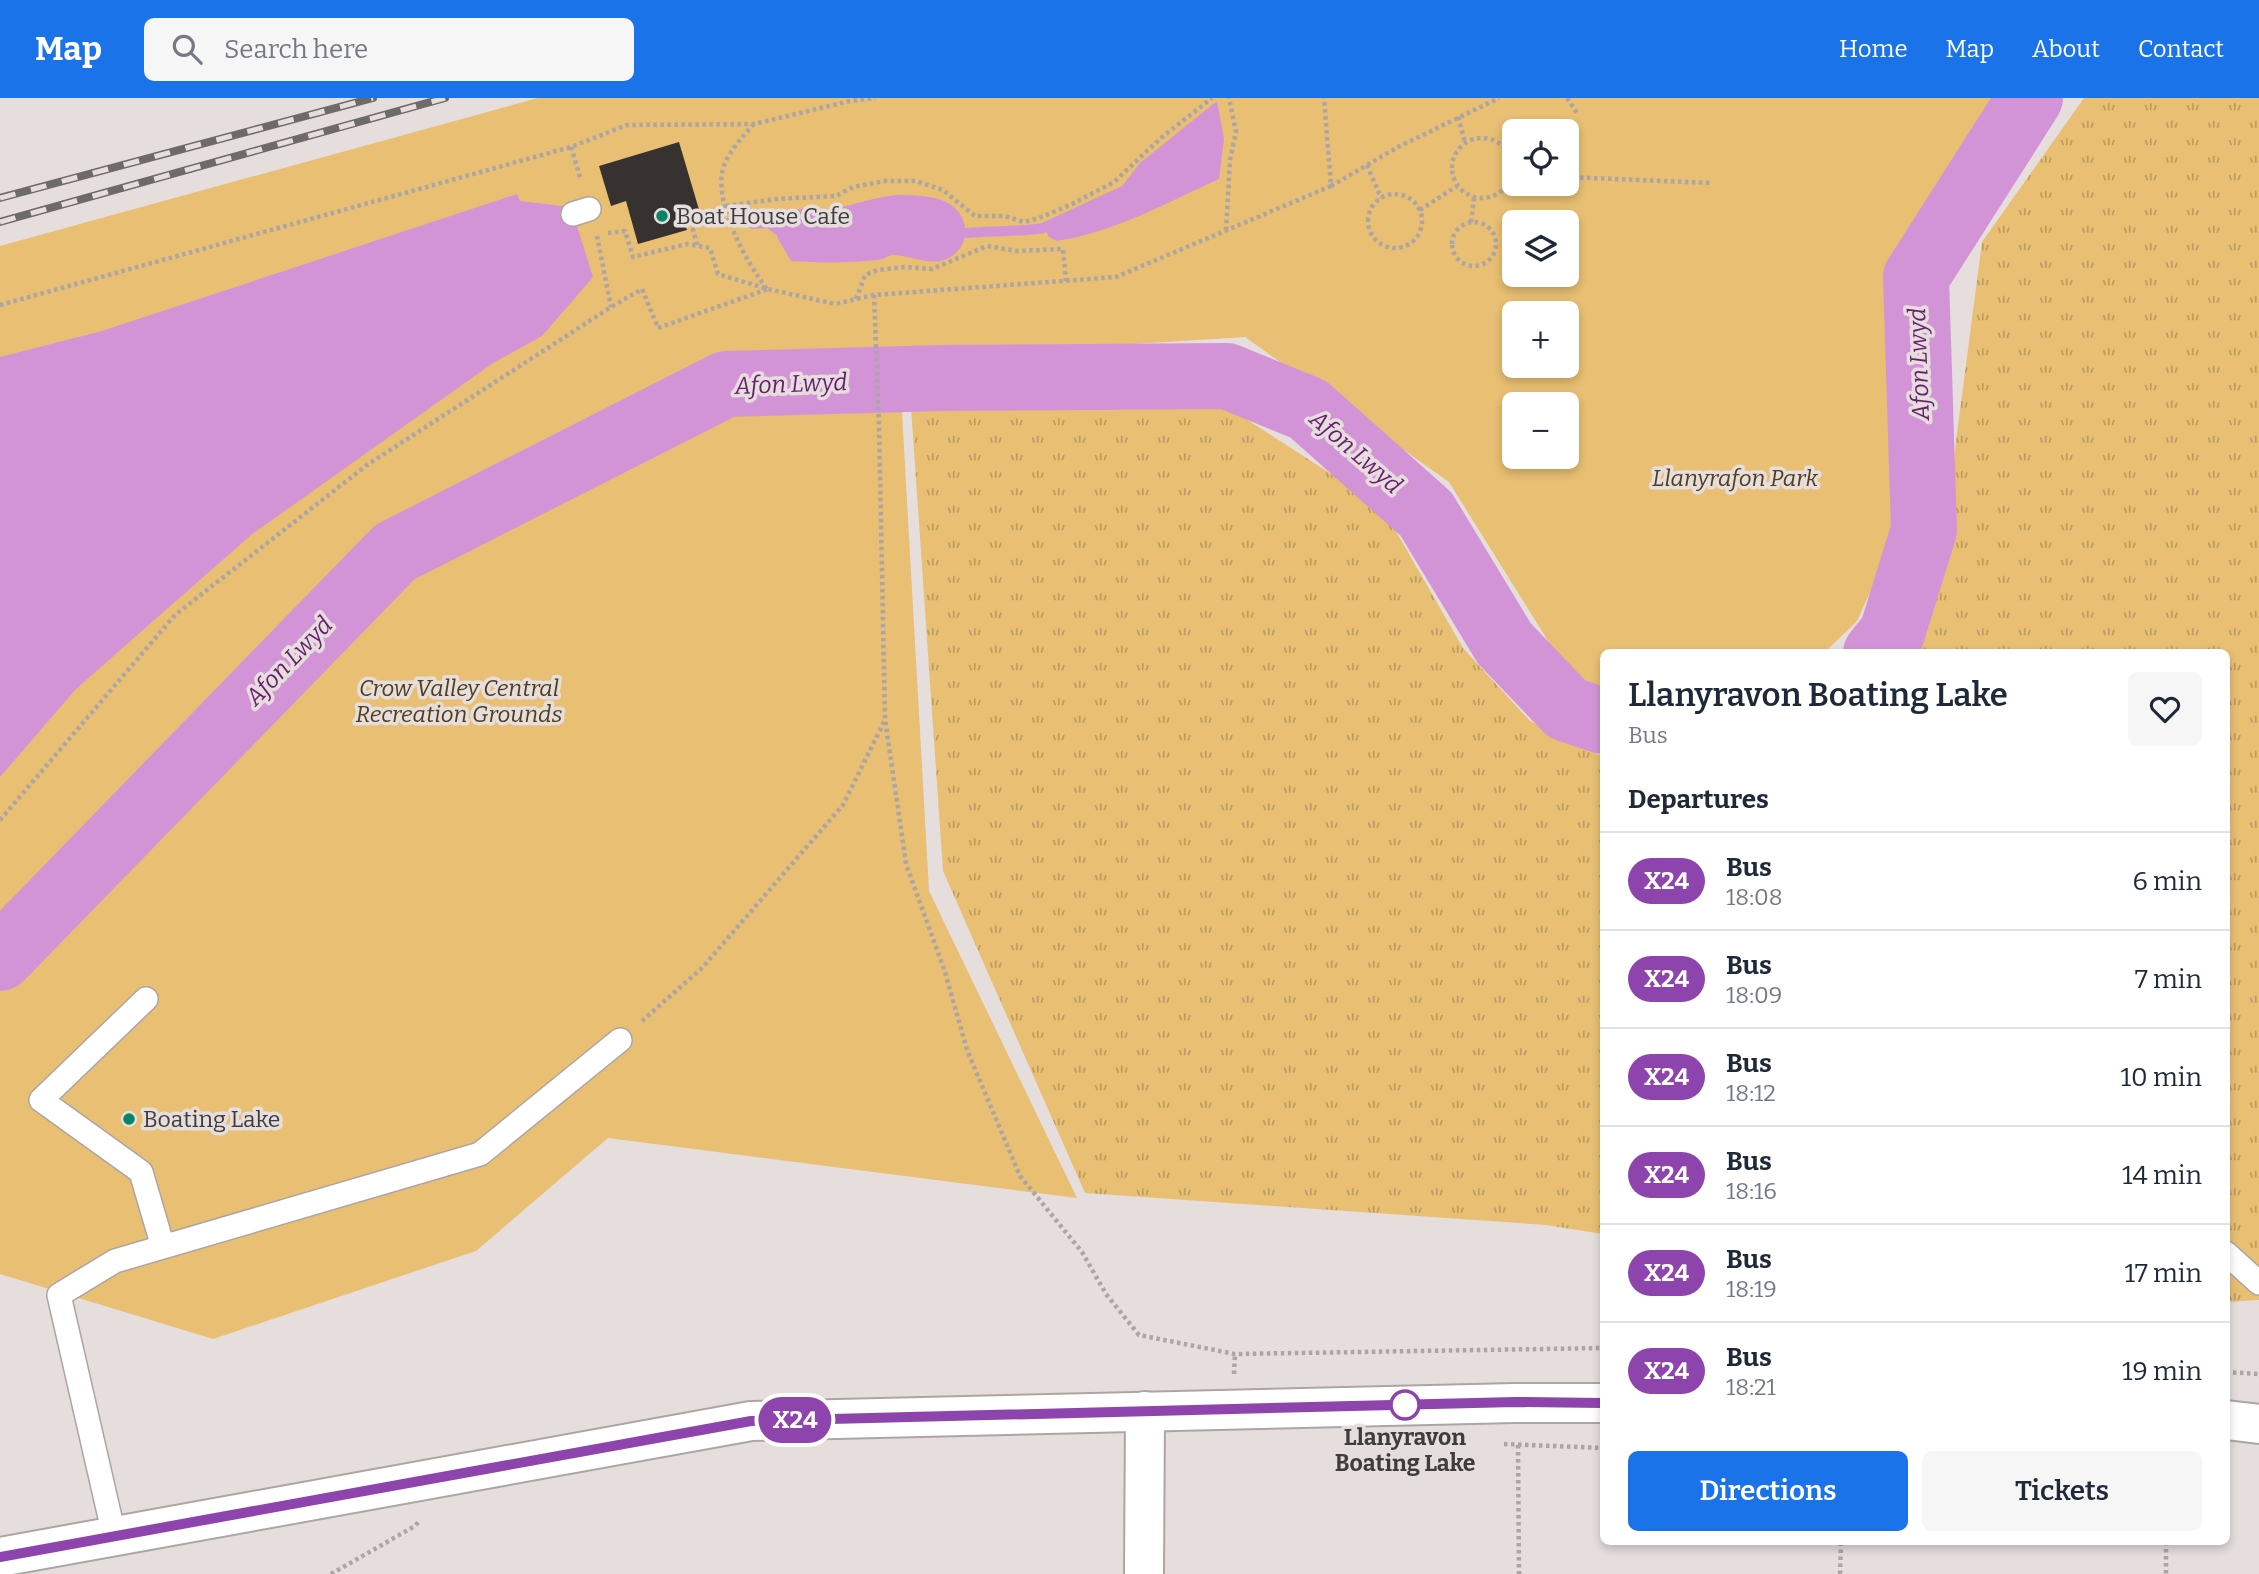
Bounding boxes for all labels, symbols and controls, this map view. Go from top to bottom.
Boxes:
search box [144,18,634,81]
text: Map [35,29,102,69]
icon: search [168,30,206,68]
text: Search here [224,34,368,65]
text: Home [1839,35,1908,63]
text: Map [1946,35,1994,63]
text: About [2032,35,2100,63]
text: Contact [2138,35,2224,63]
map controls [1502,119,1579,469]
button: locate [1502,119,1579,196]
place label: Boat House Cafe [676,202,850,230]
marker: Boat House Cafe [654,208,670,224]
button: layers [1502,210,1579,287]
button: + [1502,301,1579,378]
water label: Afon Lwyd [1903,307,1935,422]
water label: Afon Lwyd [733,368,848,400]
button: − [1502,392,1579,469]
water label: Afon Lwyd [1304,404,1408,499]
park label: Llanyrafon Park [1652,464,1818,492]
water label: Afon Lwyd [239,611,338,712]
button: heart [2128,672,2202,746]
park label: Crow Valley Central Recreation Grounds [356,674,563,728]
text: Llanyravon Boating Lake [1628,675,2008,715]
text: Bus [1628,721,1668,749]
text: Departures [1628,784,1769,815]
text: Bus [1726,852,1772,883]
text: 6 min [2133,866,2202,897]
text: X24 [1644,867,1689,895]
text: 18:08 [1726,883,1783,911]
text: Bus [1726,950,1772,981]
text: 7 min [2135,964,2202,995]
text: X24 [1644,965,1689,993]
text: 18:09 [1726,981,1782,1009]
text: Bus [1726,1048,1772,1079]
text: 10 min [2121,1062,2202,1093]
text: X24 [1644,1063,1689,1091]
text: 18:12 [1726,1079,1776,1107]
place label: Boating Lake [143,1105,280,1133]
marker: Boating Lake [121,1111,137,1127]
text: Bus [1726,1146,1772,1177]
text: 14 min [2122,1160,2202,1191]
text: X24 [1644,1161,1689,1189]
text: 18:16 [1726,1177,1777,1205]
text: Bus [1726,1244,1772,1275]
text: 17 min [2124,1258,2202,1289]
text: X24 [1644,1259,1689,1287]
text: 18:19 [1726,1275,1777,1303]
text: Bus [1726,1342,1772,1373]
text: 19 min [2122,1356,2202,1387]
text: X24 [1644,1357,1689,1385]
text: 18:21 [1726,1373,1776,1401]
marker: Llanyravon Boating Lake [1390,1390,1420,1420]
line badge: X24 [755,1397,835,1443]
text: X24 [772,1406,818,1434]
place label: Llanyravon Boating Lake [1335,1423,1475,1477]
button: Directions [1628,1451,1908,1531]
button: Tickets [1922,1451,2202,1531]

